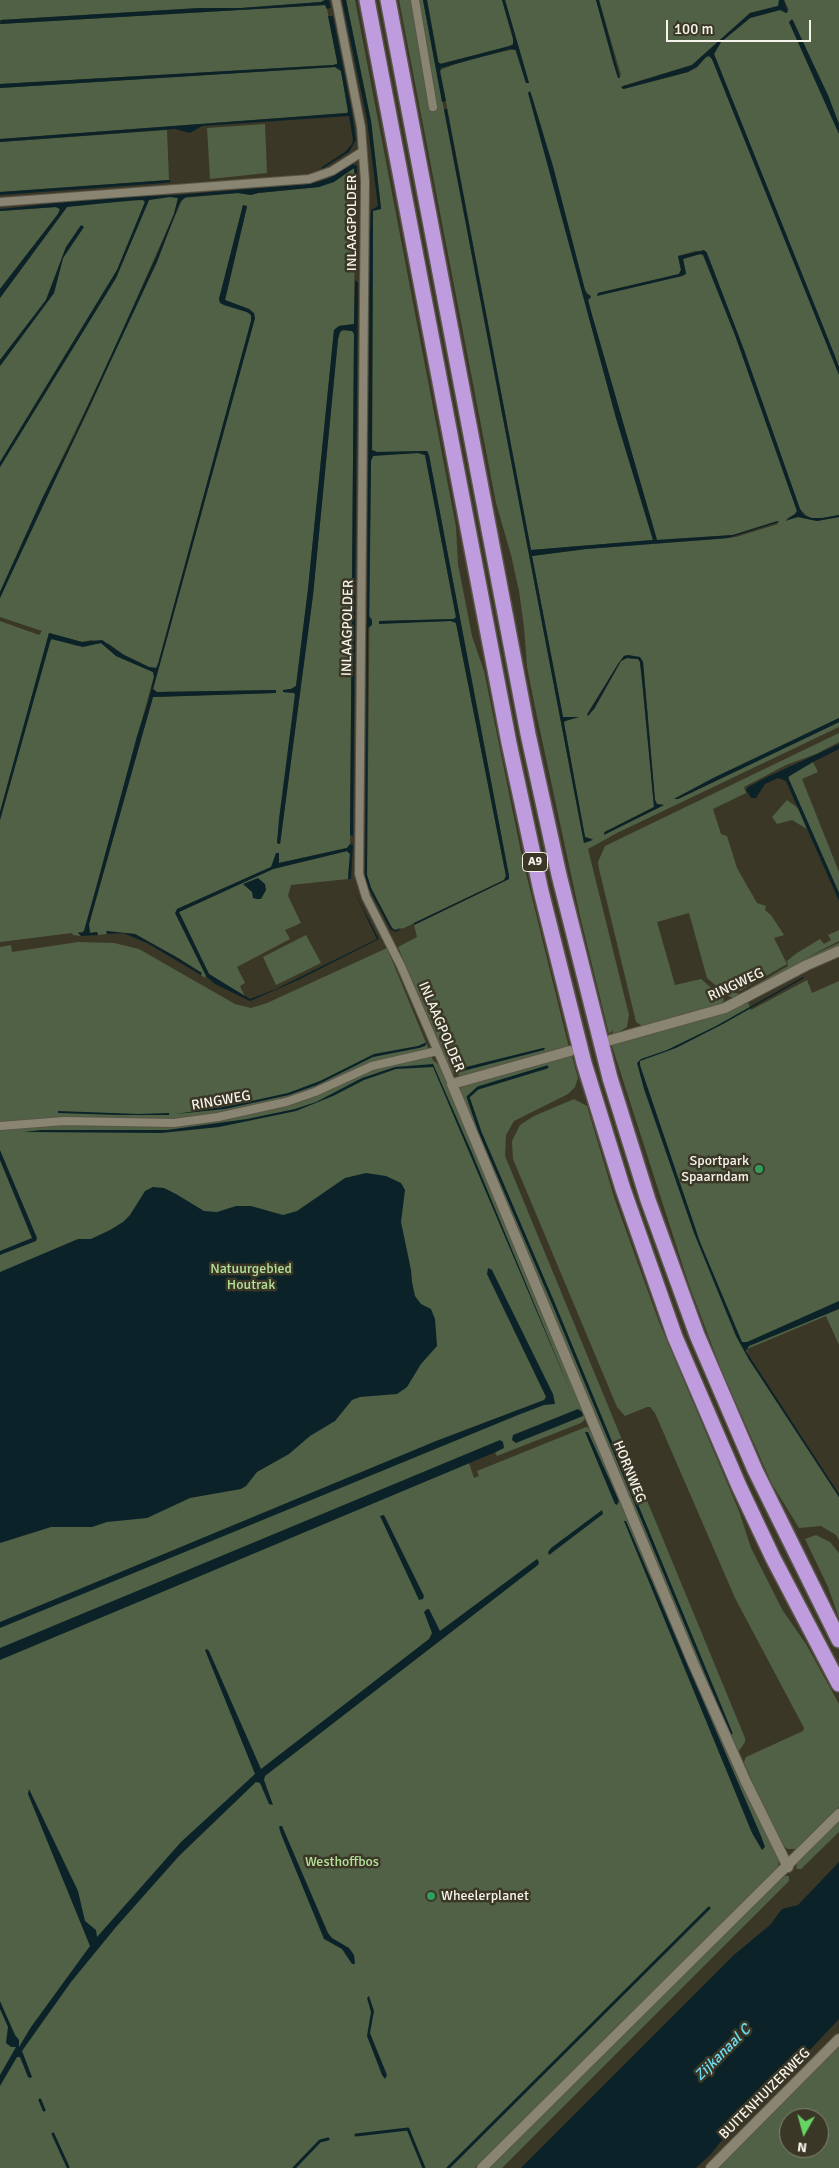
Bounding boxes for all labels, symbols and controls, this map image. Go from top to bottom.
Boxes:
scale bar [669,10,814,42]
text: 100 m [674,20,714,38]
street label: INLAAGPOLDER [344,175,360,271]
street label: INLAAGPOLDER [339,580,357,676]
road number: A9 [522,852,548,872]
street label: RINGWEG [705,965,767,1005]
street label: INLAAGPOLDER [414,979,468,1075]
street label: RINGWEG [190,1088,252,1114]
place label: Sportpark Spaarndam [681,1153,749,1186]
marker: Sportpark Spaarndam [753,1163,765,1175]
park label: Natuurgebied Houtrak [210,1261,292,1294]
street label: HORNWEG [609,1439,649,1505]
park label: Westhoffbos [305,1854,379,1870]
place label: Wheelerplanet [441,1888,529,1904]
marker: Wheelerplanet [425,1890,437,1902]
water label: Zijkanaal C [691,2021,755,2085]
street label: BUITENHUIZERWEG [716,2045,814,2143]
north arrow [779,2108,829,2158]
text: N [796,2138,808,2156]

